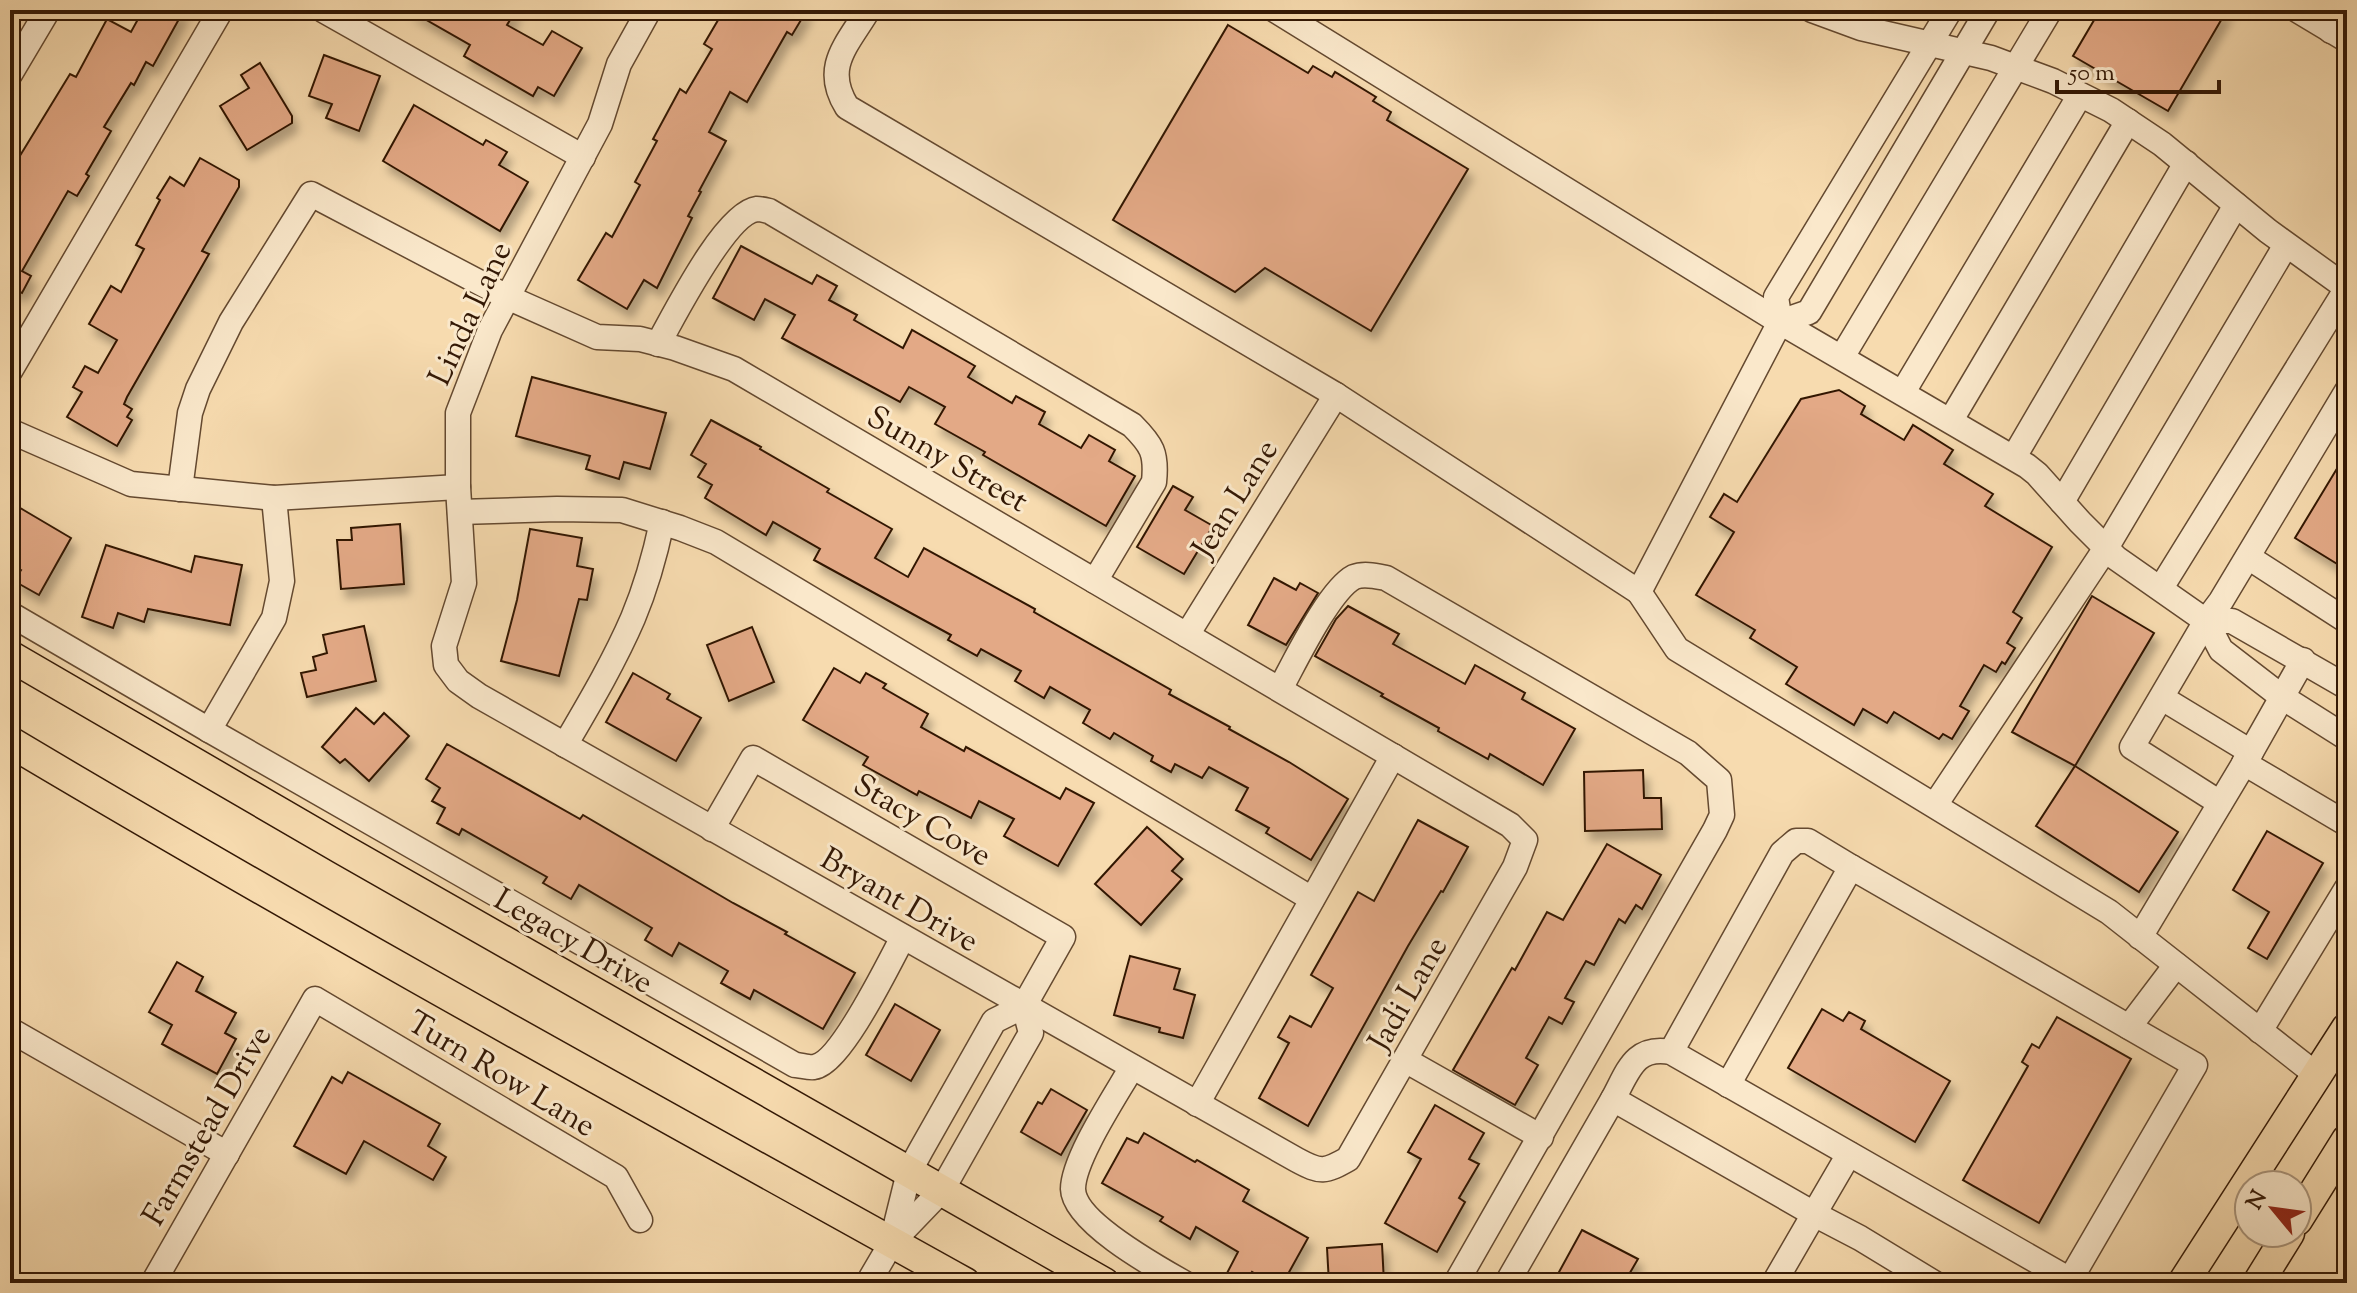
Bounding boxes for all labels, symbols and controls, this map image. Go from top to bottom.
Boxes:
scale bar [2057,44,2219,94]
text: 50 m [2067,57,2115,91]
street label: Linda Lane [418,235,525,394]
street label: Sunny Street [857,396,1036,525]
street label: Jean Lane [1181,431,1291,570]
street label: Stacy Cove [844,763,999,880]
street label: Bryant Drive [811,838,986,966]
street label: Legacy Drive [484,878,661,1007]
street label: Jadi Lane [1357,929,1461,1062]
street label: Turn Row Lane [397,1001,603,1150]
street label: Farmstead Drive [133,1018,285,1235]
north arrow [2233,1169,2313,1249]
text: N [2240,1185,2277,1216]

